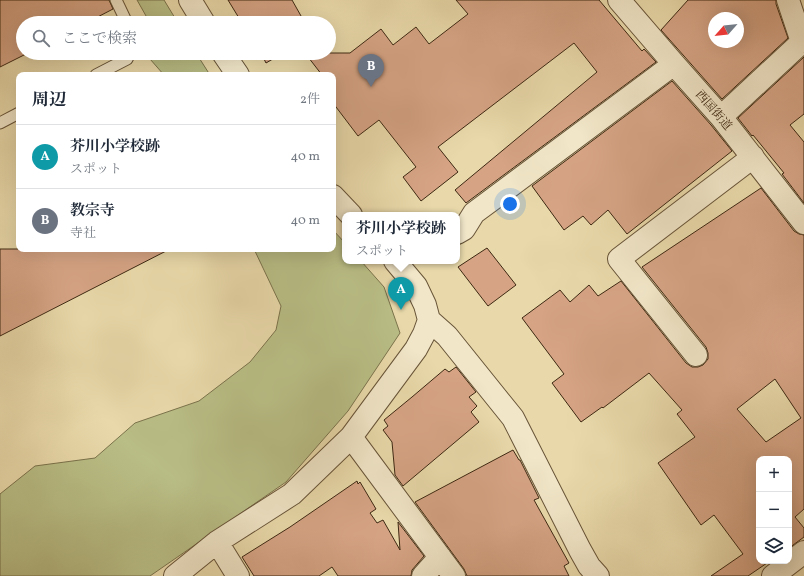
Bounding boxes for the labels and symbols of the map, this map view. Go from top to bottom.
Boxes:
north arrow [708,12,744,48]
pin: B [358,54,384,87]
street label: 西国街道 [691,87,735,134]
your location [500,194,520,214]
pin: A [388,277,414,310]

